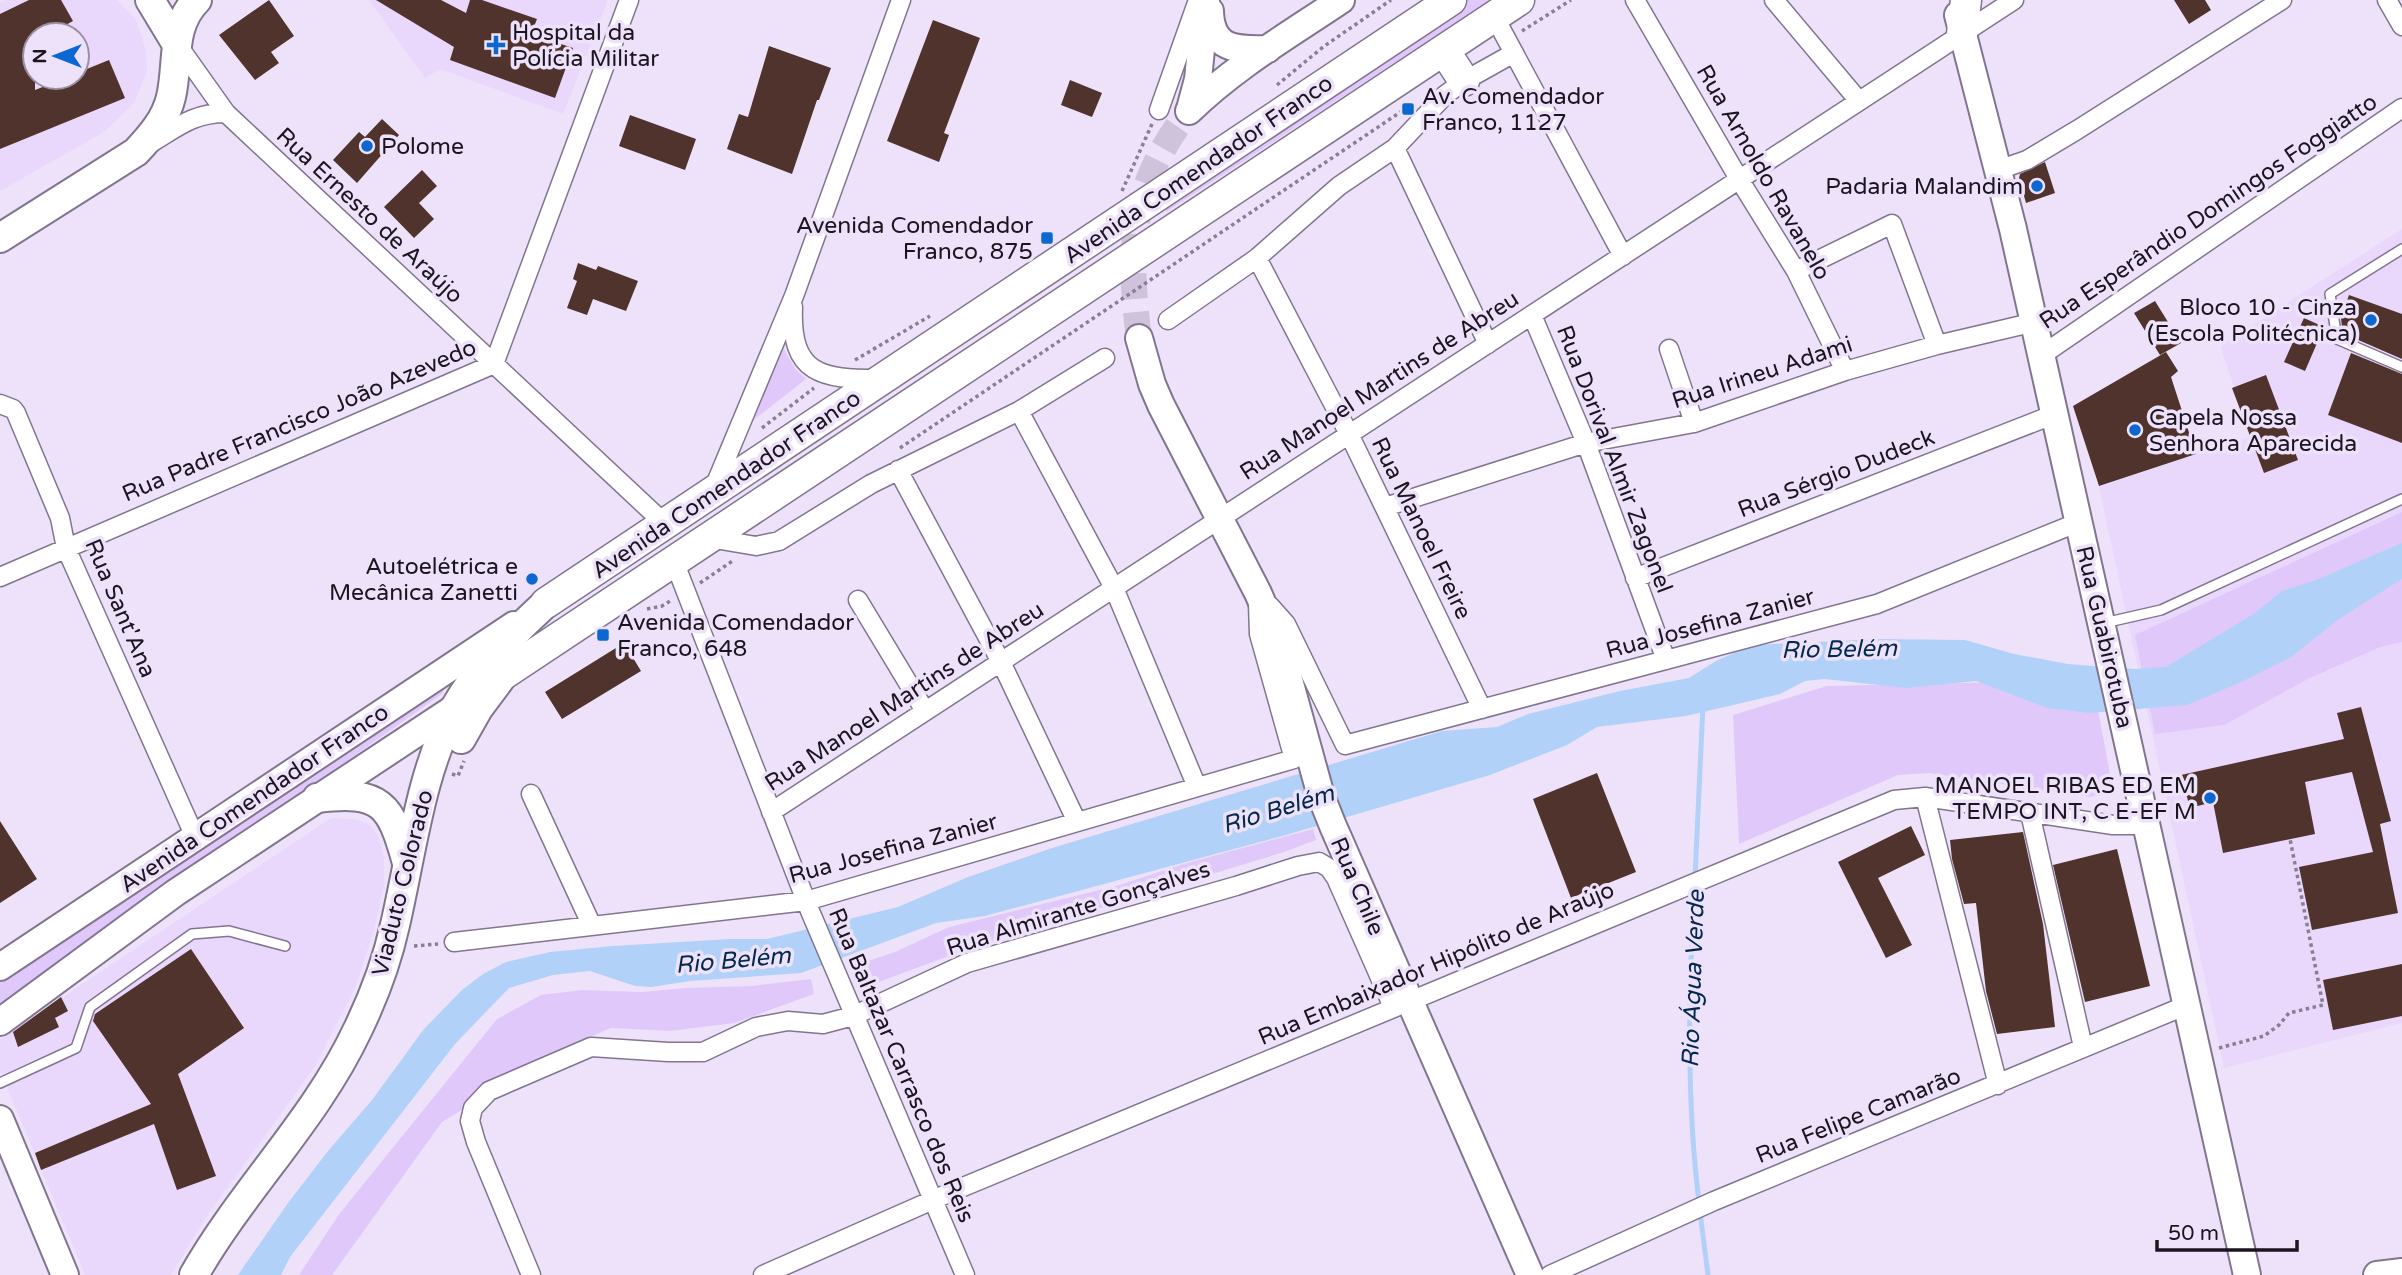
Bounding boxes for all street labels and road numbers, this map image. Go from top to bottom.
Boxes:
street label: Rua Arnoldo Ravanelo [1690,60,1836,285]
street label: Avenida Comendador Franco [1059,69,1338,270]
street label: Rua Esperândio Domingos Foggiatto [2034,88,2383,336]
street label: Rua Ernesto de Araújo [270,122,469,310]
street label: Rua Manoel Martins de Abreu [1235,285,1524,487]
street label: Rua Dorival Almir Zagonel [1550,322,1678,597]
street label: Rua Irineu Adami [1668,331,1856,415]
street label: Rua Padre Francisco João Azevedo [118,333,481,508]
street label: Avenida Comendador Franco [587,384,866,585]
street label: Rua Sérgio Dudeck [1734,423,1939,524]
street label: Rua Manoel Freire [1365,433,1477,624]
street label: Rua Sant'Ana [78,535,162,682]
street label: Rua Guabirotuba [2069,543,2139,731]
street label: Rua Josefina Zanier [1603,583,1818,665]
street label: Rua Manoel Martins de Abreu [760,596,1049,798]
street label: Avenida Comendador Franco [115,698,394,899]
street label: Viaduto Colorado [366,787,440,979]
street label: Rua Josefina Zanier [786,808,1001,890]
street label: Rua Chile [1324,833,1390,940]
street label: Rua Almirante Gonçalves [943,855,1214,962]
street label: Rua Embaixador Hipólito de Araújo [1254,876,1619,1052]
street label: Rua Baltazar Carrasco dos Reis [822,904,980,1227]
street label: Rua Felipe Camarão [1752,1062,1965,1170]

